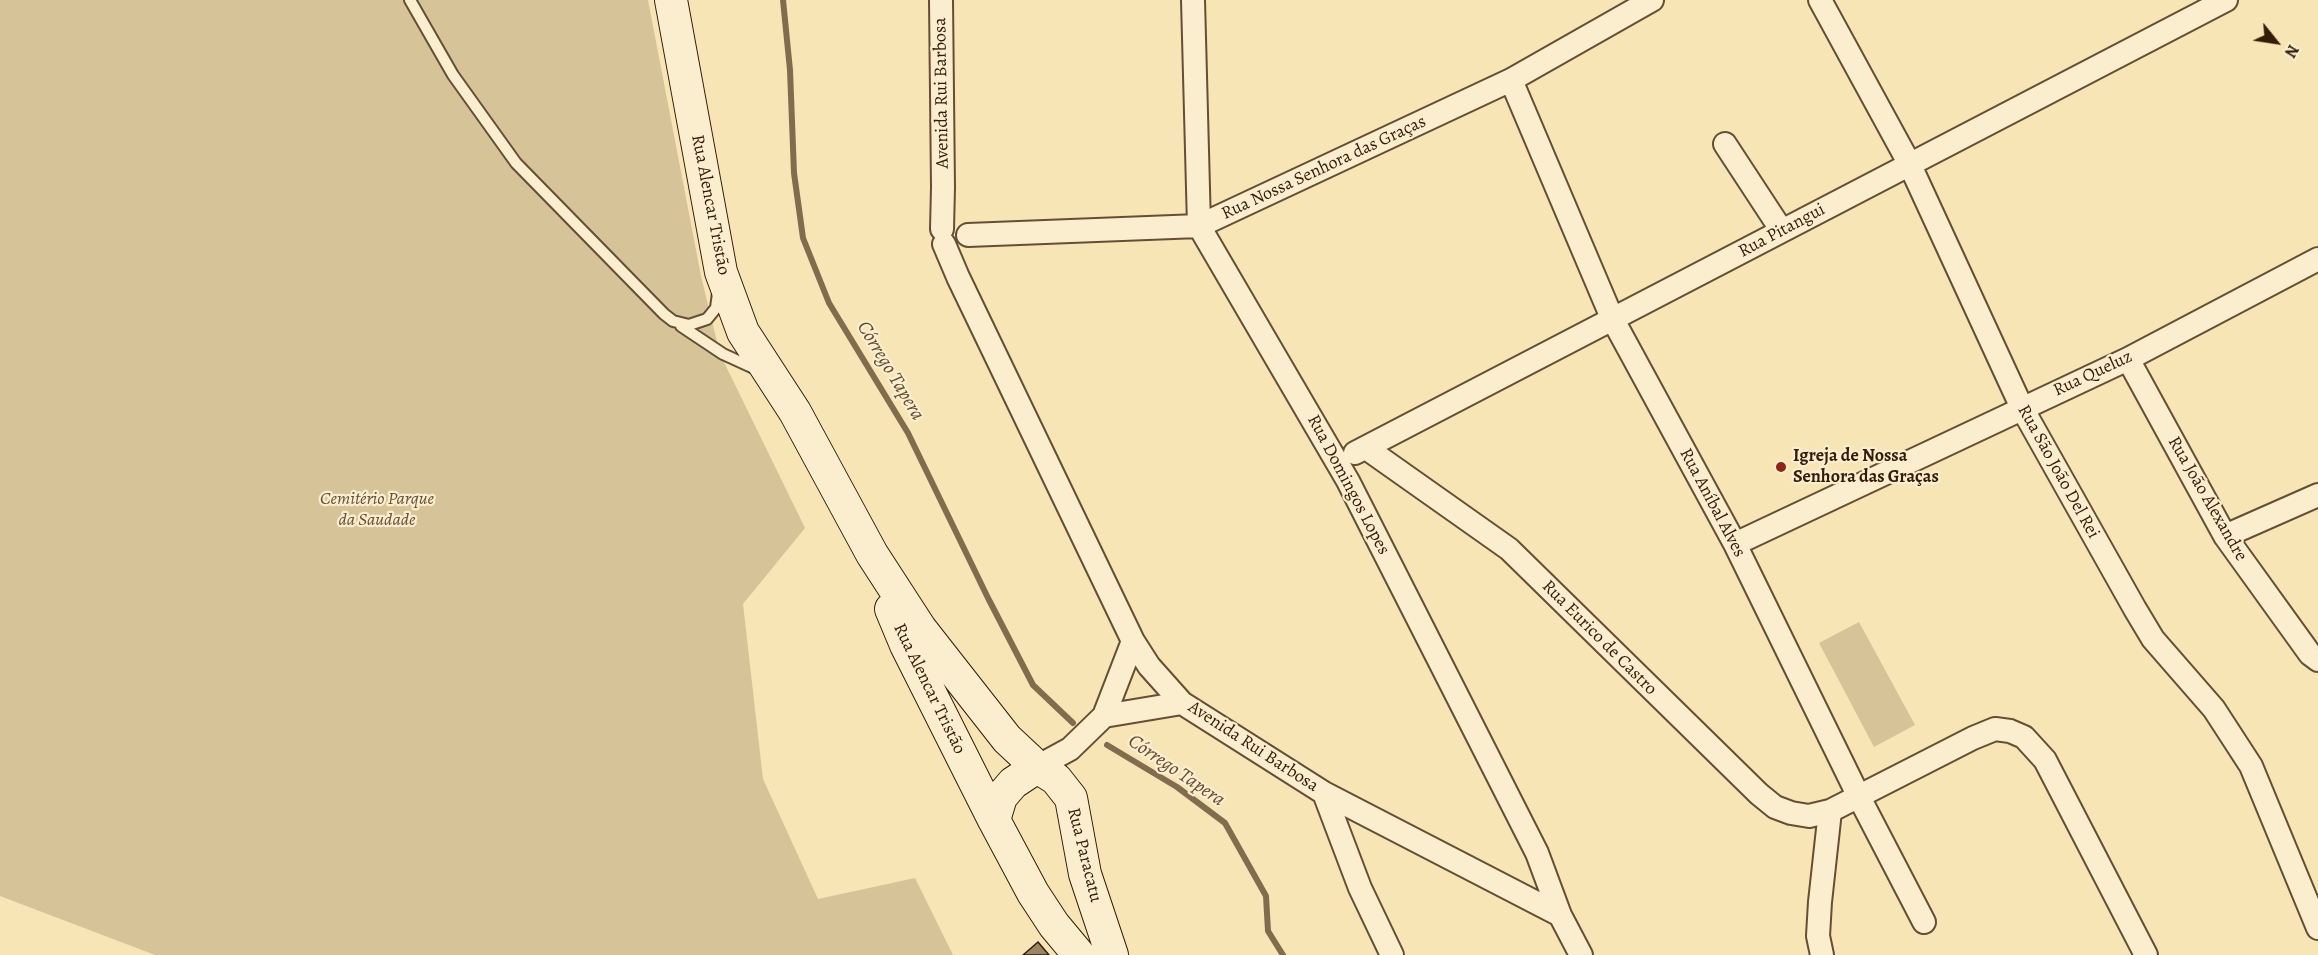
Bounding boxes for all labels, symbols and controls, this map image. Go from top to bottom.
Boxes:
north arrow [2246,12,2306,72]
street label: Avenida Rui Barbosa [930,17,954,169]
text: N [2279,40,2304,62]
street label: Rua Nossa Senhora das Graças [1218,111,1430,225]
street label: Rua Alencar Tristão [686,133,734,277]
street label: Rua Pitangui [1735,199,1829,263]
water label: Córrego Tapera [851,317,929,425]
street label: Rua Queluz [2050,346,2136,402]
street label: Rua São João Del Rei [2012,401,2104,543]
street label: Rua Domingos Lopes [1302,411,1394,559]
street label: Rua João Alexandre [2163,433,2251,565]
street label: Rua Aníbal Alves [1674,445,1750,561]
place label: Igreja de Nossa Senhora das Graças [1793,446,1939,488]
marker: Igreja de Nossa Senhora das Graças [1774,460,1788,474]
park label: Cemitério Parque da Saudade [320,489,434,532]
street label: Rua Eurico de Castro [1537,576,1661,700]
street label: Rua Alencar Tristão [888,620,970,758]
street label: Avenida Rui Barbosa [1184,697,1322,797]
water label: Córrego Tapera [1123,730,1229,812]
street label: Rua Paracatu [1062,805,1106,905]

